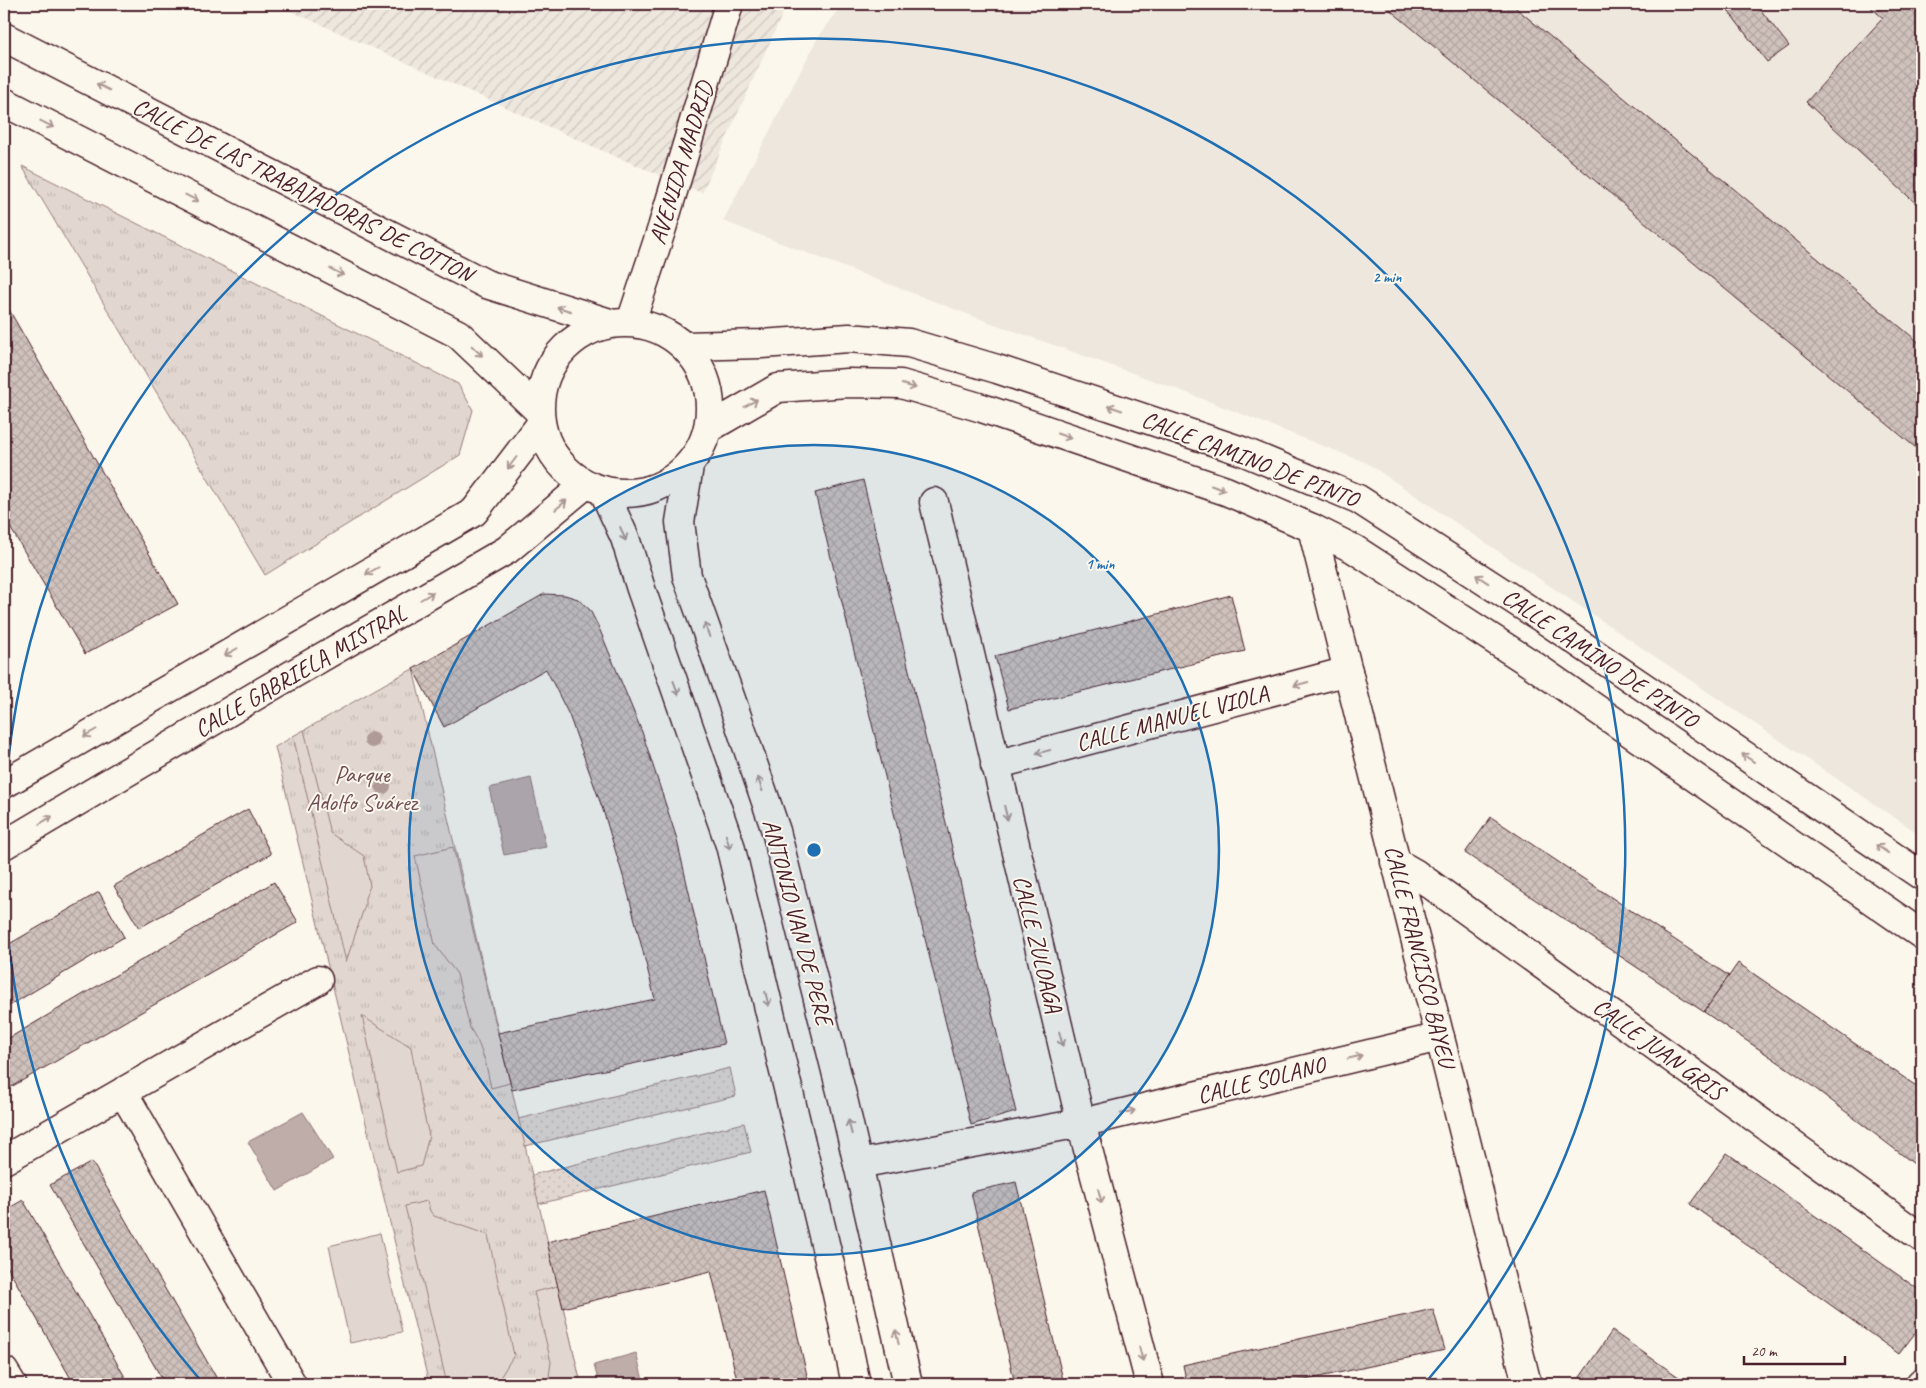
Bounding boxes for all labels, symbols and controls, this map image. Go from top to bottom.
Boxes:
street label: AVENIDA MADRID [642,76,721,248]
one-way arrow [95,82,110,92]
street label: CALLE DE LAS TRABAJADORAS DE COTTON [128,91,481,291]
one-way arrow [39,120,54,129]
one-way arrow [184,194,199,203]
one-way arrow [329,267,344,277]
text: 2 min [1373,268,1402,287]
one-way arrow [556,303,572,313]
one-way arrow [471,345,483,357]
one-way arrow [901,382,917,392]
one-way arrow [744,398,758,408]
one-way arrow [1107,403,1123,412]
street label: CALLE CAMINO DE PINTO [1137,404,1364,515]
one-way arrow [1055,432,1071,441]
one-way arrow [507,456,517,470]
one-way arrow [1209,484,1225,493]
one-way arrow [554,499,567,510]
one-way arrow [619,526,628,541]
text: 1 min [1086,555,1115,574]
one-way arrow [365,567,380,576]
one-way arrow [1476,573,1490,583]
street label: CALLE CAMINO DE PINTO [1496,581,1705,736]
one-way arrow [420,591,434,601]
street label: CALLE GABRIELA MISTRAL [189,598,412,744]
one-way arrow [701,622,711,638]
one-way arrow [224,647,239,657]
street label: CALLE MANUEL VIOLA [1073,678,1272,758]
one-way arrow [672,680,681,695]
one-way arrow [1294,680,1310,689]
one-way arrow [84,729,98,739]
one-way arrow [1035,748,1051,758]
one-way arrow [1741,753,1755,763]
park label: Parque Adolfo Suárez [307,759,420,817]
one-way arrow [755,776,764,792]
one-way arrow [1002,804,1011,820]
one-way arrow [38,815,52,825]
street label: ANTONIO VAN DE PERE [756,815,841,1031]
one-way arrow [724,833,734,849]
centre of rings [805,841,823,859]
street label: CALLE FRANCISCO BAYEU [1378,842,1463,1074]
one-way arrow [1875,844,1889,854]
street label: CALLE ZULOAGA [1006,872,1070,1017]
one-way arrow [763,991,772,1007]
street label: CALLE JUAN GRIS [1587,991,1733,1109]
one-way arrow [1057,1030,1066,1046]
street label: CALLE SOLANO [1194,1049,1330,1110]
one-way arrow [1346,1052,1362,1061]
one-way arrow [1120,1107,1136,1116]
one-way arrow [845,1120,854,1136]
one-way arrow [1096,1188,1106,1204]
one-way arrow [892,1329,901,1345]
scale bar [1744,1333,1845,1365]
text: 20 m [1751,1342,1778,1361]
one-way arrow [1137,1345,1147,1361]

